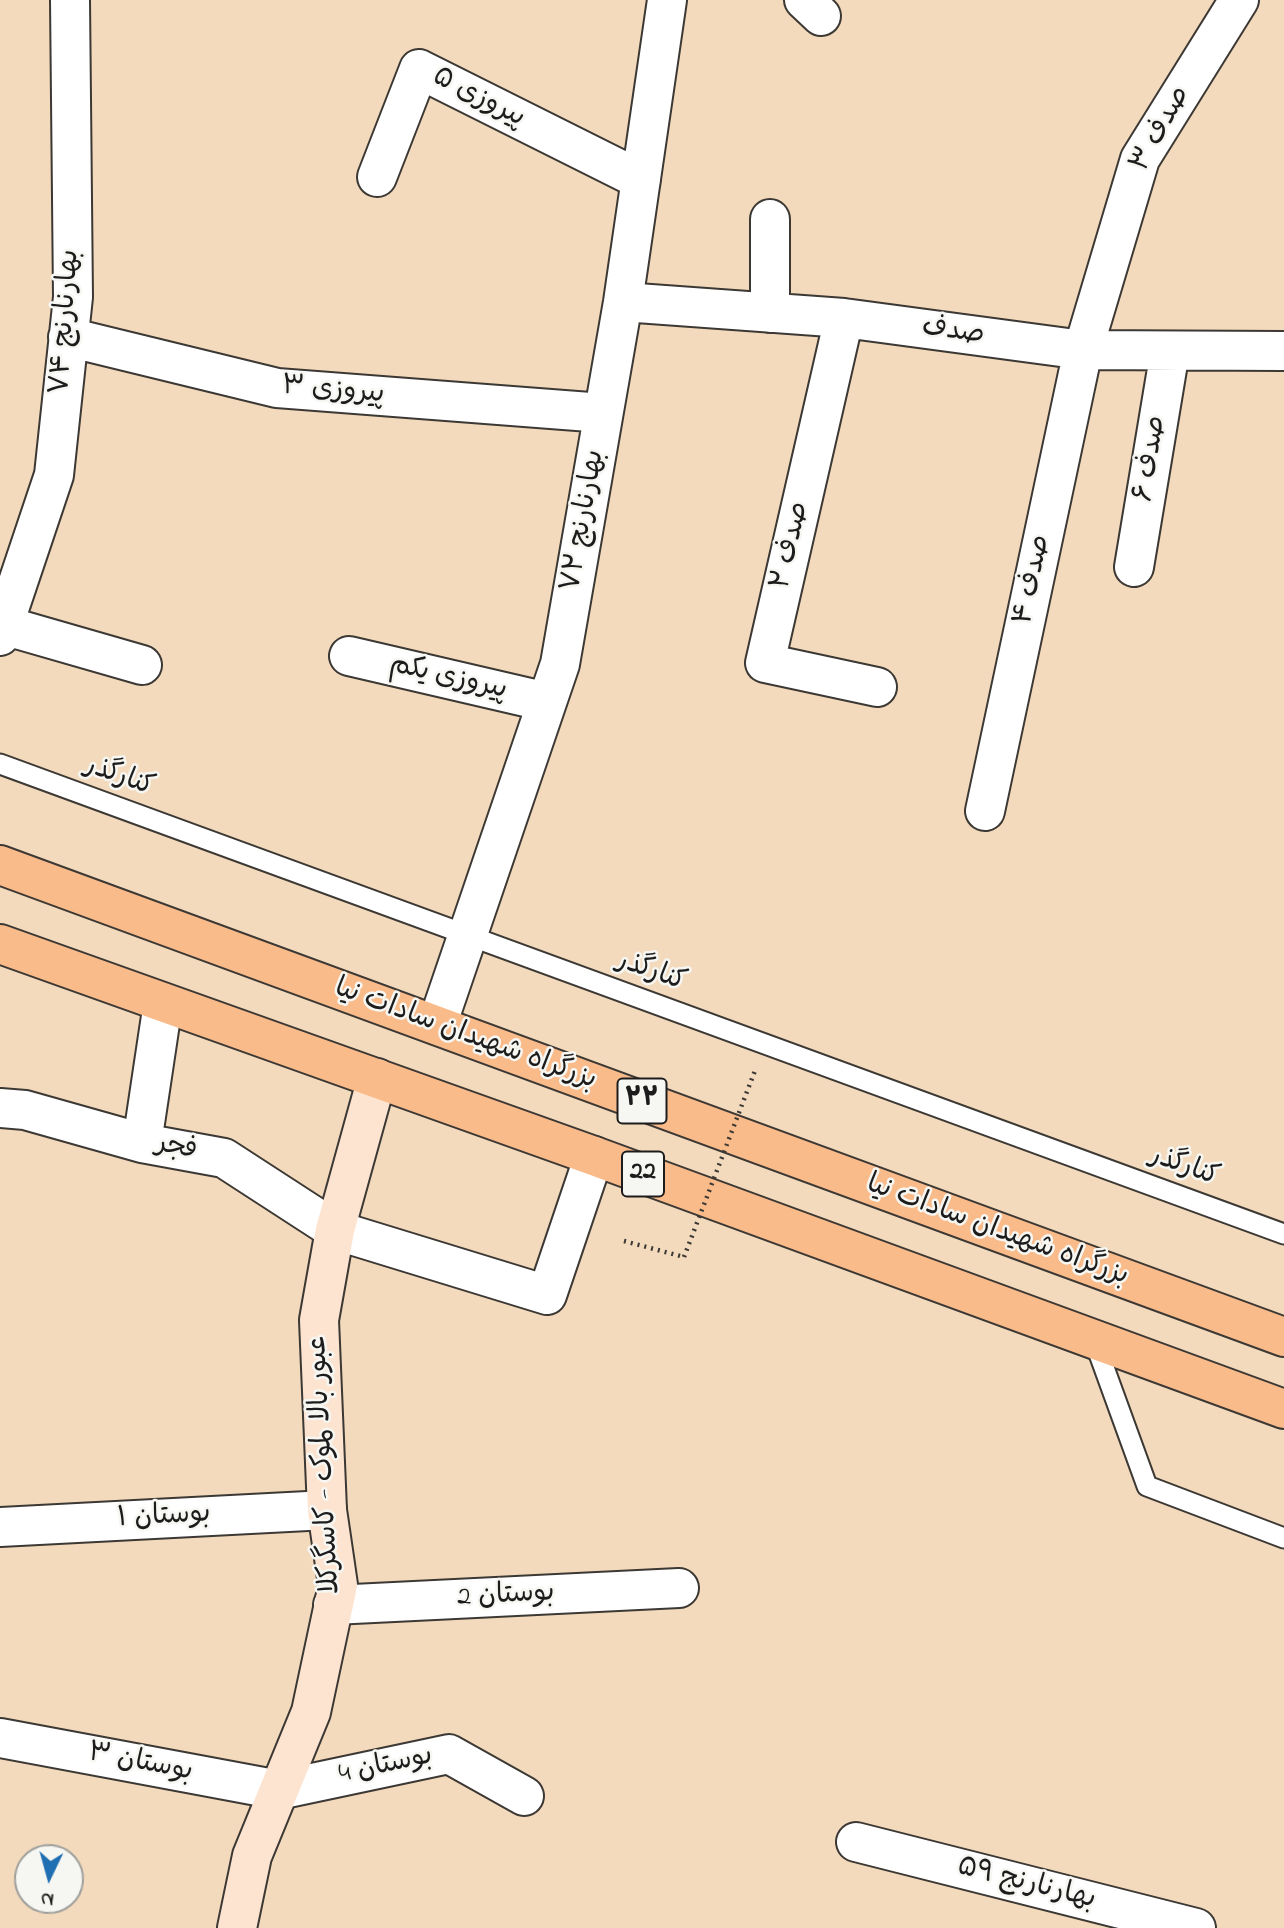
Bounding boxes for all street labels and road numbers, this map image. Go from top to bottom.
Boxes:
street label: پیروزی ۵ [426,61,530,137]
street label: صدف ۳ [1125,81,1199,179]
street label: بهارنارنج ۷۴ [45,248,89,396]
street label: صدف [920,312,986,354]
street label: پیروزی ۳ [280,371,386,413]
street label: صدف ۶ [1129,413,1175,505]
street label: بهارنارنج ۷۲ [556,447,614,595]
street label: صدف ۲ [766,499,818,593]
street label: صدف ۴ [1008,532,1060,628]
street label: پیروزی یکم [386,649,510,709]
street label: کنارگذر [80,750,158,806]
street label: کنارگذر [612,945,690,1001]
street label: بزرگراه شهیدان سادات نیا [329,973,601,1099]
road number: ۲۲ [618,1078,666,1124]
street label: فجر [152,1129,200,1169]
street label: کنارگذر [1145,1140,1223,1196]
road number: 22 [622,1152,664,1196]
street label: بزرگراه شهیدان سادات نیا [861,1169,1133,1295]
street label: عبور بالا لموک - کاسگرکلا [302,1335,350,1595]
street label: بوستان ۱ [116,1499,212,1537]
street label: بوستان 2 [456,1578,556,1616]
street label: بوستان ۳ [85,1737,195,1791]
street label: بوستان 4 [336,1741,436,1793]
street label: بهارنارنج ۵۹ [953,1852,1099,1918]

